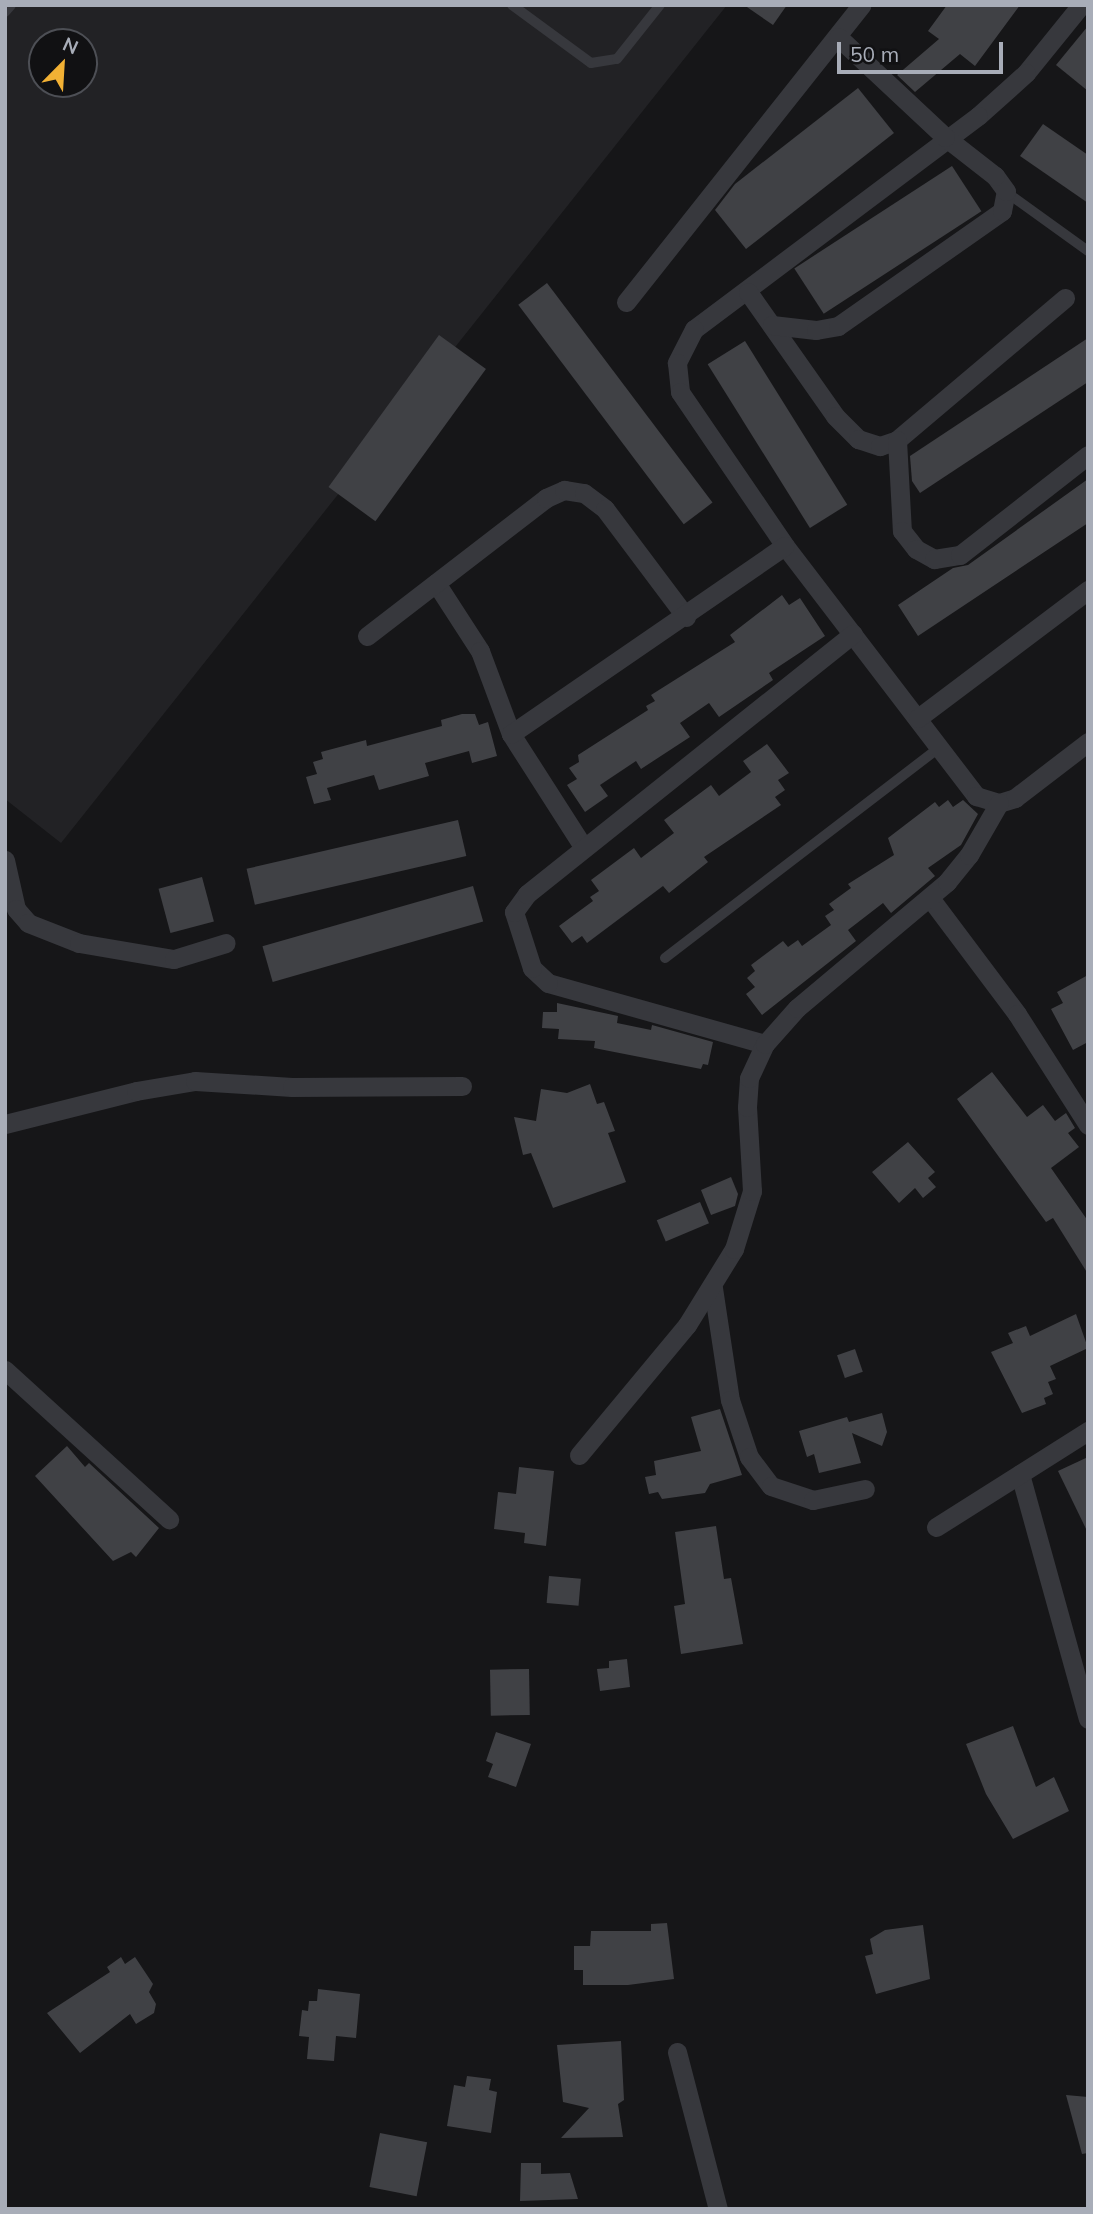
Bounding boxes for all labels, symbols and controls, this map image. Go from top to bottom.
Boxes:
north arrow [28,28,98,98]
scale bar [841,28,1007,72]
text: N [59,32,82,60]
text: 50 m [850,41,899,67]

